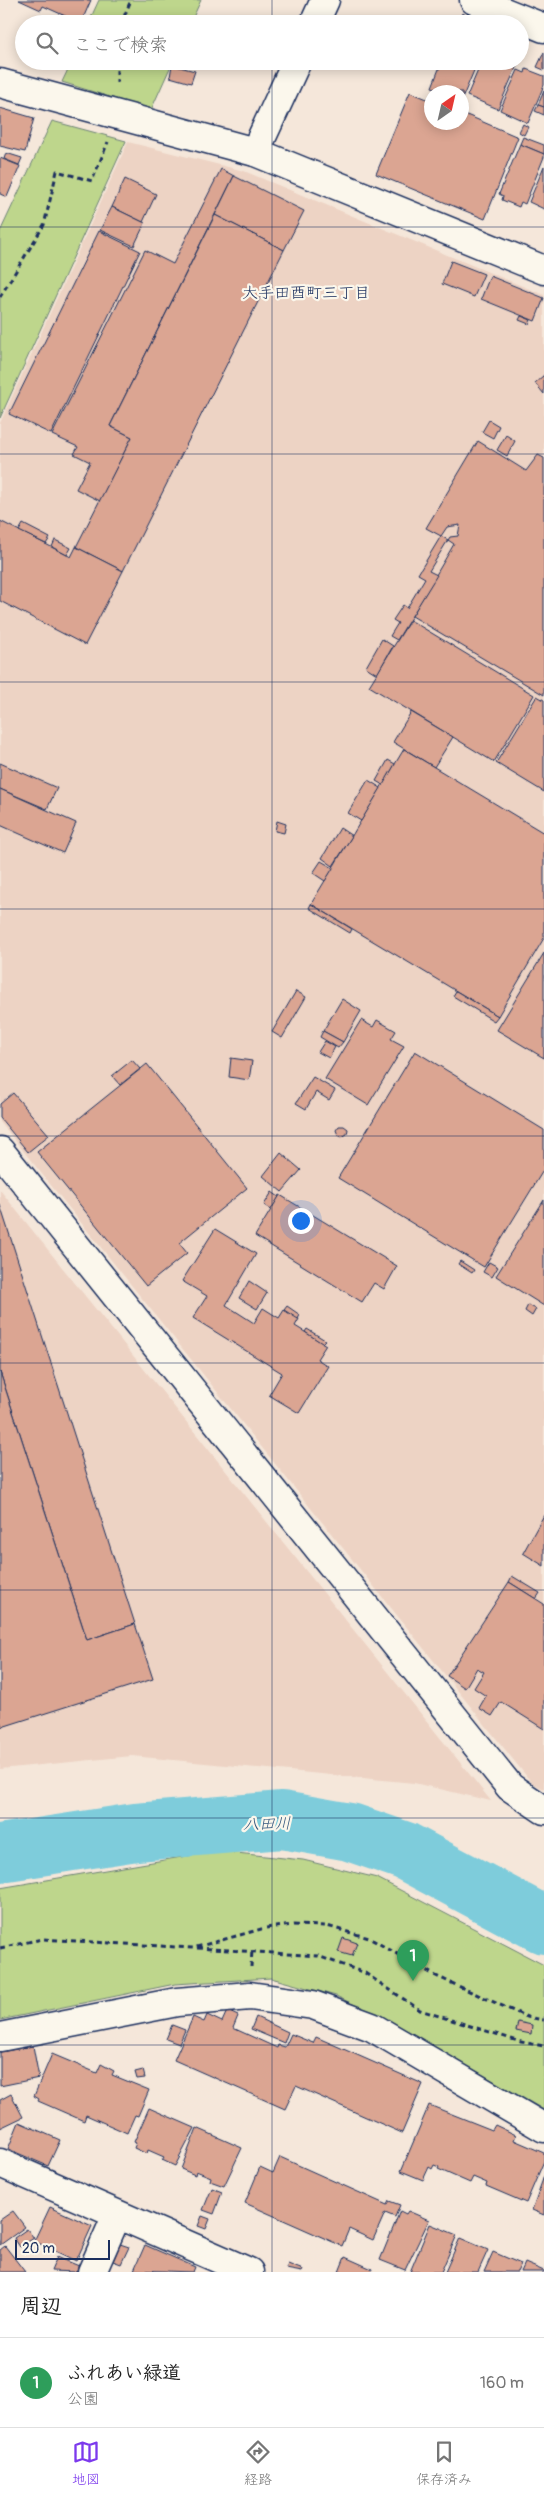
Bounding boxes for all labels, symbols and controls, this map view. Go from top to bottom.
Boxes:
search box [15,15,529,70]
icon: search [33,29,61,57]
text: ここで検索 [73,33,168,57]
north arrow [424,85,469,130]
district label: 大手田酉町三丁目 [242,283,370,303]
your location [288,1208,314,1234]
water label: 八田川 [243,1814,291,1834]
pin: 1 [397,1940,429,1981]
scale bar [15,2237,110,2260]
text: 20 m [22,2240,55,2257]
text: 周辺 [20,2293,62,2320]
text: ふれあい緑道 [67,2361,181,2385]
text: 1 [33,2373,39,2393]
text: 160 m [480,2373,524,2393]
text: 公園 [67,2389,99,2409]
tab: 地図 [72,2438,100,2488]
tab: 経路 [244,2438,272,2488]
tab: 保存済み [416,2438,472,2488]

